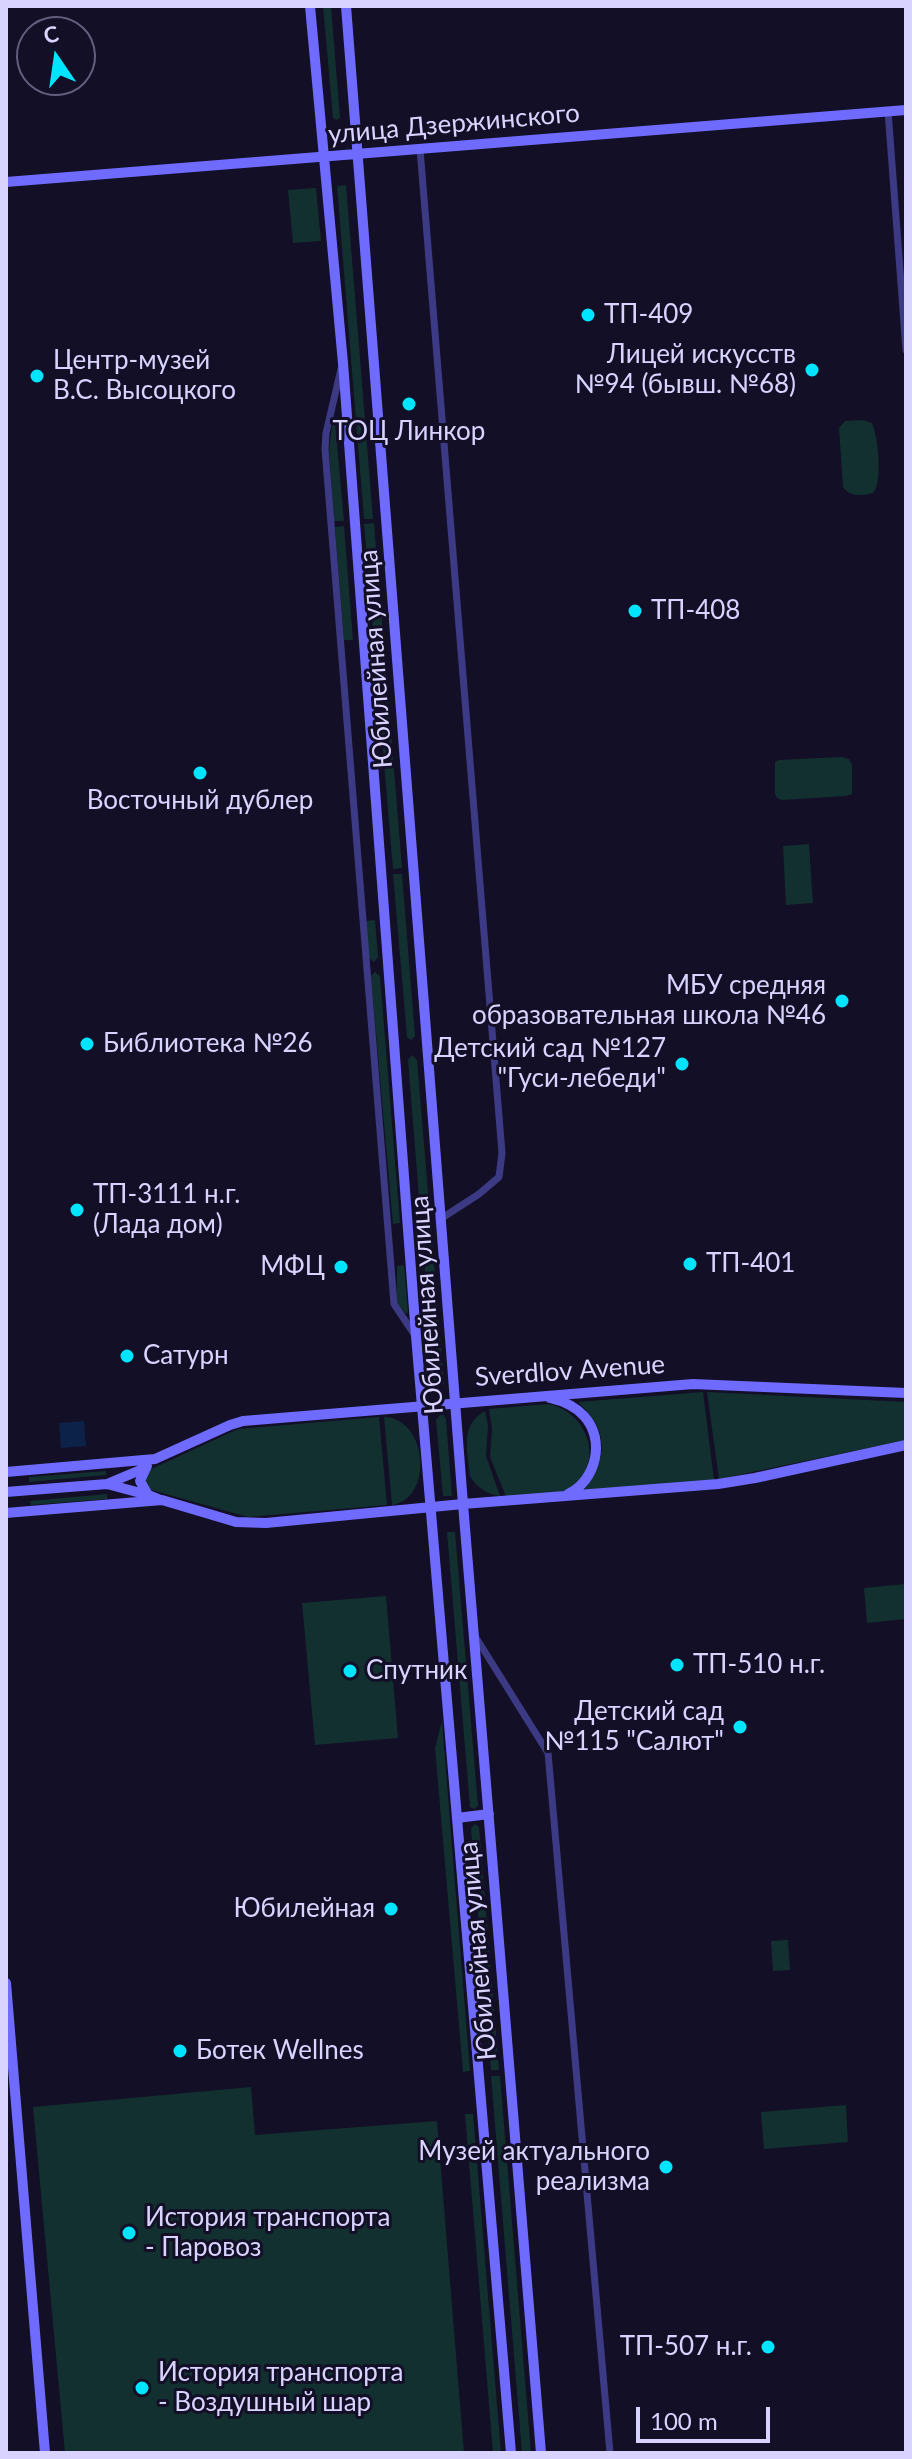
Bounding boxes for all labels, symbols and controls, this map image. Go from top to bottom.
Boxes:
north arrow [16,16,96,96]
text: С [41,19,61,49]
street label: улица Дзержинского [327,97,581,151]
place label: ТП-409 [604,299,693,331]
marker: ТП-409 [579,306,597,324]
place label: Лицей искусств №94 (бывш. №68) [574,339,796,400]
place label: Центр-музей В.С. Высоцкого [53,345,236,406]
marker: Лицей искусств №94 (бывш. №68) [803,361,821,379]
marker: Центр-музей В.С. Высоцкого [28,367,46,385]
marker: ТОЦ Линкор [400,395,418,413]
place label: ТОЦ Линкор [333,416,485,448]
street label: Юбилейная улица [353,549,399,769]
place label: ТП-408 [651,595,740,627]
marker: ТП-408 [626,602,644,620]
marker: Восточный дублер [191,764,209,782]
place label: Восточный дублер [87,785,313,817]
place label: МБУ средняя образовательная школа №46 [472,970,826,1032]
marker: МБУ средняя образовательная школа №46 [833,992,851,1010]
place label: Библиотека №26 [103,1028,313,1060]
place label: Детский сад №127 "Гуси-лебеди" [434,1033,666,1094]
marker: Библиотека №26 [78,1035,96,1053]
marker: Детский сад №127 "Гуси-лебеди" [673,1055,691,1073]
place label: ТП-3111 н.г. (Лада дом) [93,1179,240,1240]
street label: Юбилейная улица [404,1195,450,1415]
marker: ТП-3111 н.г. (Лада дом) [68,1201,86,1219]
place label: ТП-401 [706,1248,795,1280]
place label: МФЦ [260,1251,325,1283]
marker: ТП-401 [681,1255,699,1273]
marker: МФЦ [332,1258,350,1276]
place label: Сатурн [143,1340,229,1372]
marker: Сатурн [118,1347,136,1365]
street label: Sverdlov Avenue [474,1349,666,1393]
place label: ТП-510 н.г. [693,1649,825,1681]
place label: Спутник [366,1655,468,1687]
marker: ТП-510 н.г. [668,1656,686,1674]
marker: Спутник [341,1662,359,1680]
place label: Детский сад №115 "Салют" [544,1696,724,1758]
marker: Детский сад №115 "Салют" [731,1718,749,1736]
street label: Юбилейная улица [453,1840,503,2062]
place label: Юбилейная [234,1893,375,1925]
marker: Юбилейная [382,1900,400,1918]
place label: Ботек Wellnes [196,2035,364,2067]
marker: Ботек Wellnes [171,2042,189,2060]
place label: Музей актуального реализма [418,2136,650,2198]
marker: Музей актуального реализма [657,2158,675,2176]
place label: История транспорта - Паровоз [145,2202,390,2264]
marker: История транспорта - Паровоз [120,2224,138,2242]
place label: ТП-507 н.г. [620,2331,752,2363]
marker: ТП-507 н.г. [759,2338,777,2356]
place label: История транспорта - Воздушный шар [158,2357,403,2418]
marker: История транспорта - Воздушный шар [133,2379,151,2397]
scale bar [640,2391,774,2441]
text: 100 m [650,2406,718,2435]

